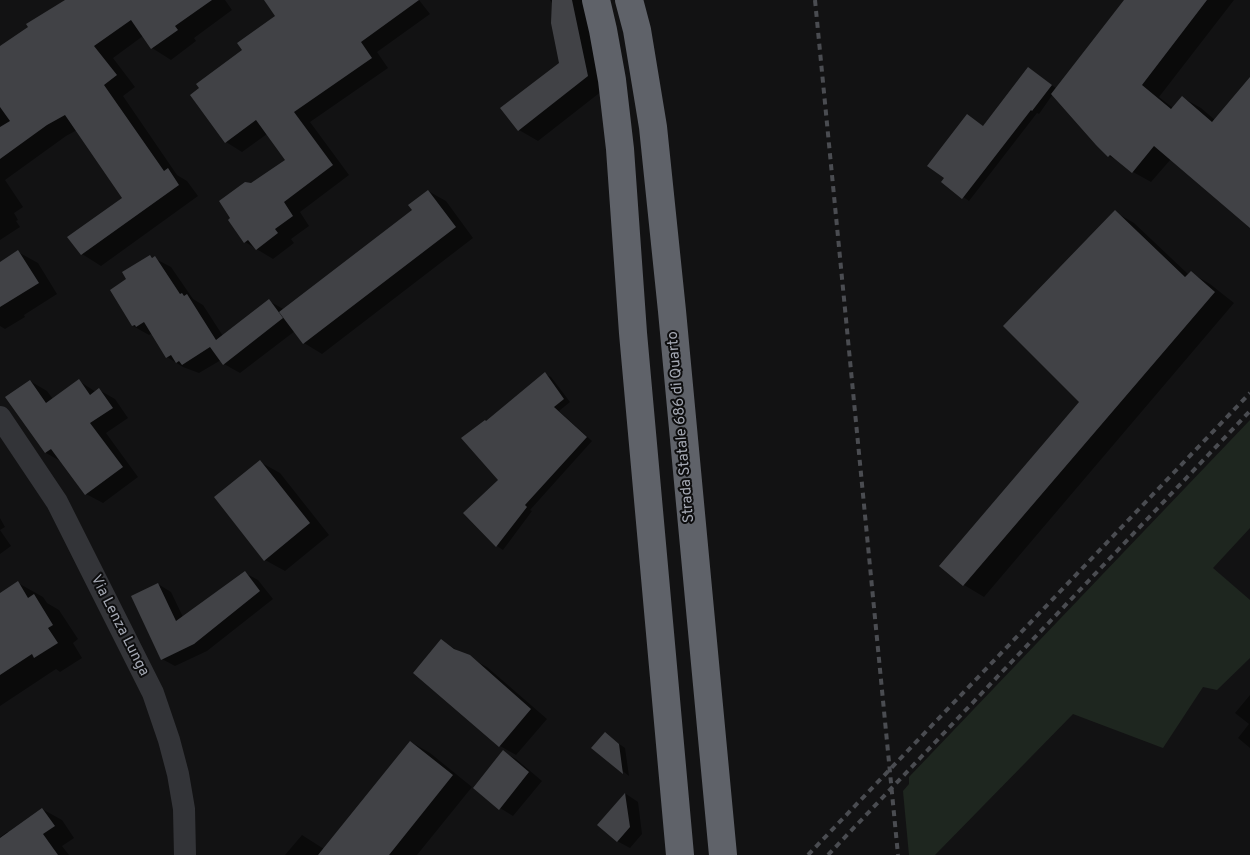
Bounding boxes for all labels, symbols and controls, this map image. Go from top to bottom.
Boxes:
street label: Strada Statale 686 di Quarto [665,330,699,524]
street label: Via Lenza Lunga [86,572,152,680]

